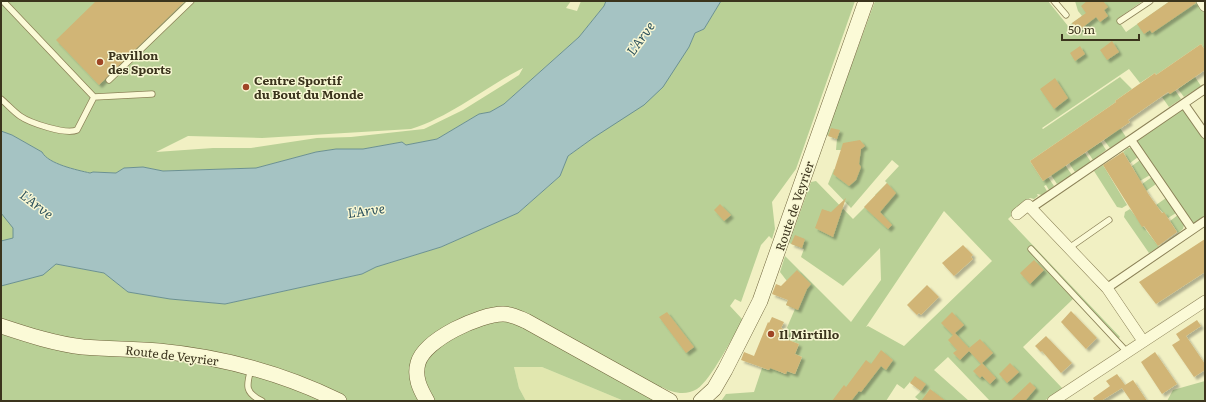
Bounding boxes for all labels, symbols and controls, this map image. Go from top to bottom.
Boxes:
scale bar [1062,16,1139,42]
water label: L'Arve [621,17,659,59]
text: 50 m [1068,20,1095,38]
place label: Pavillon des Sports [108,46,171,78]
marker: Pavillon des Sports [95,57,105,67]
place label: Centre Sportif du Bout du Monde [254,71,364,103]
marker: Centre Sportif du Bout du Monde [241,82,251,92]
street label: Route de Veyrier [770,158,818,253]
water label: L'Arve [16,185,58,223]
water label: L'Arve [346,198,386,222]
place label: Il Mirtillo [779,325,840,343]
marker: Il Mirtillo [766,329,776,339]
street label: Route de Veyrier [124,340,220,370]

